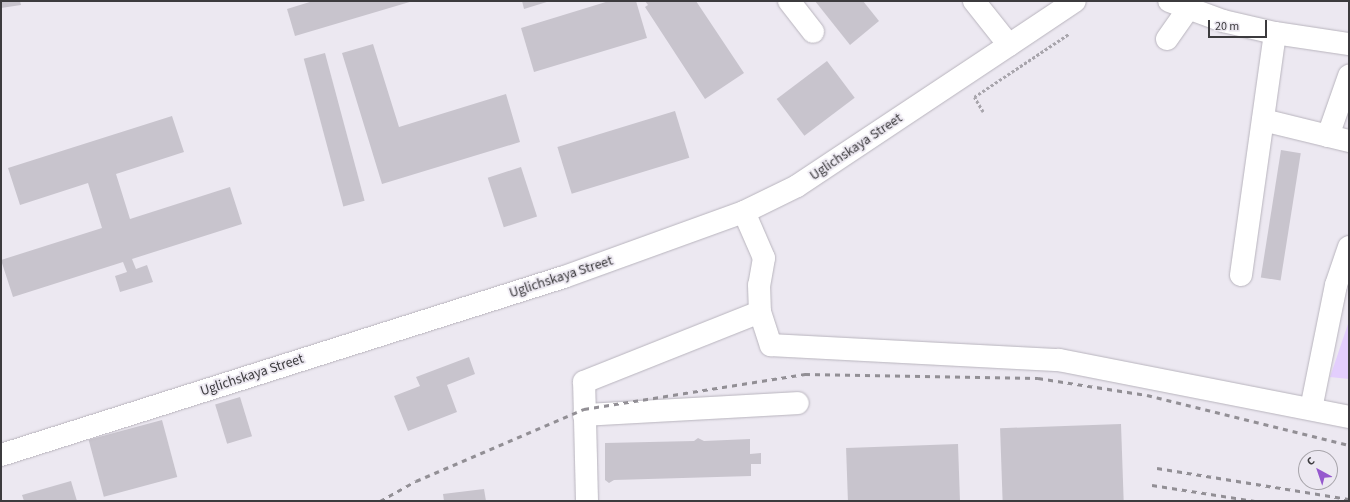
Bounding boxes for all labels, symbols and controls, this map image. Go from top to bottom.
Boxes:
scale bar [1210,12,1269,38]
text: 20 m [1215,18,1239,35]
street label: Uglichskaya Street [807,110,905,184]
street label: Uglichskaya Street [507,252,615,302]
street label: Uglichskaya Street [198,350,306,400]
north arrow [1298,450,1338,490]
text: С [1303,453,1318,469]

